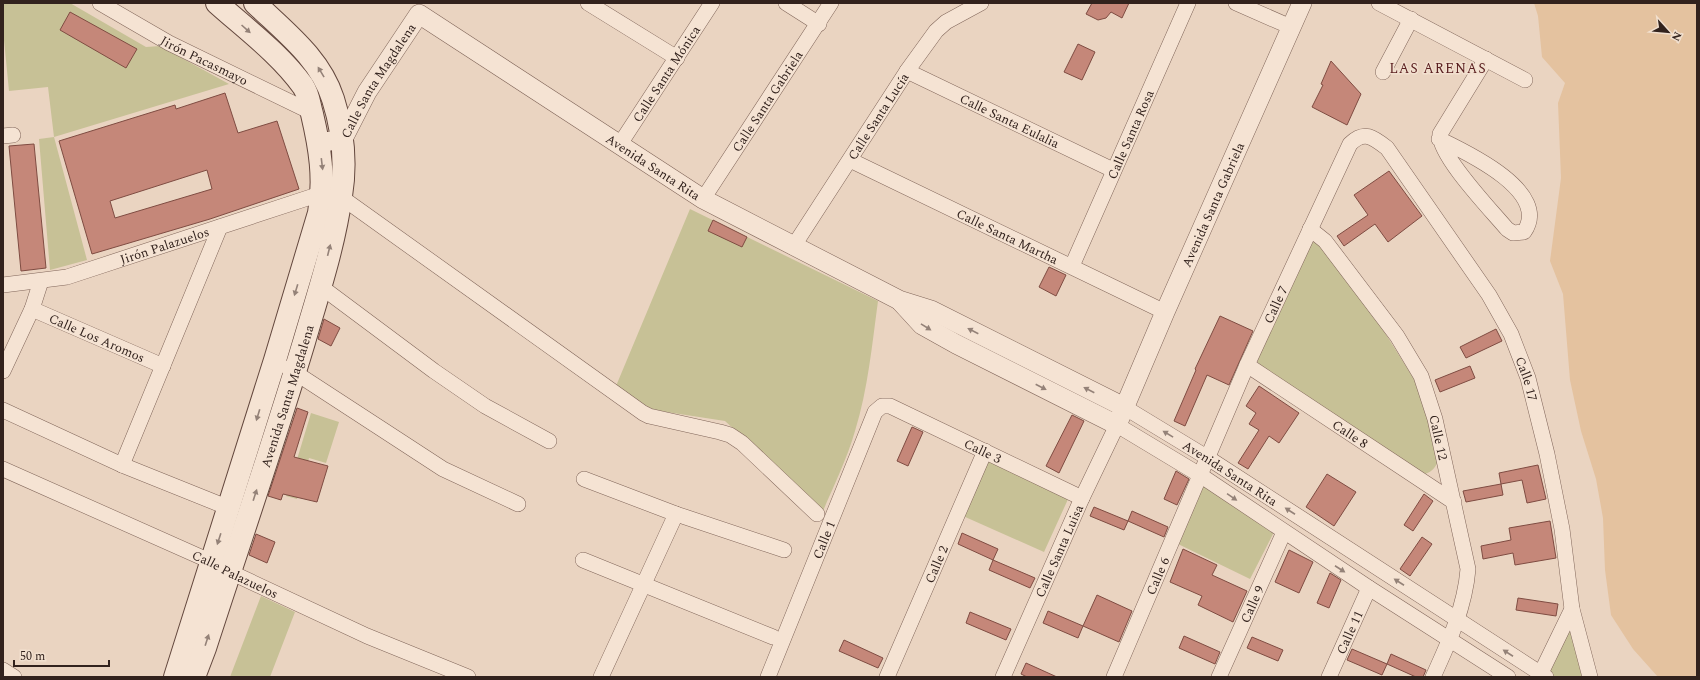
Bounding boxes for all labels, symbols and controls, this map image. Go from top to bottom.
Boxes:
north arrow [1648,12,1688,52]
street label: Calle Santa Magdalena [336,19,422,142]
street label: Calle Santa Mónica [628,21,706,127]
one-way arrow [241,25,251,34]
text: N [1667,28,1686,44]
street label: Jirón Pacasmayo [156,31,251,91]
street label: Calle Santa Gabriela [727,46,809,156]
district label: LAS ARENAS [1389,58,1487,79]
one-way arrow [317,66,324,78]
street label: Calle Santa Lucía [843,68,915,164]
street label: Calle Santa Rosa [1103,86,1160,183]
street label: Calle Santa Eulalia [956,89,1063,154]
street label: Avenida Santa Rita [602,129,704,206]
street label: Avenida Santa Gabriela [1177,139,1250,271]
one-way arrow [319,158,325,170]
street label: Calle Santa Martha [953,204,1062,270]
street label: Jirón Palazuelos [117,222,212,270]
one-way arrow [327,244,333,256]
street label: Calle 7 [1259,283,1294,327]
one-way arrow [293,285,299,297]
street label: Calle Los Aromos [46,309,148,368]
street label: Avenida Santa Magdalena [256,322,320,470]
one-way arrow [921,323,931,331]
one-way arrow [967,328,979,334]
street label: Calle 17 [1510,354,1542,403]
one-way arrow [1036,384,1047,390]
one-way arrow [1083,386,1095,393]
one-way arrow [255,409,261,421]
street label: Calle 12 [1423,413,1453,462]
street label: Calle 8 [1328,415,1372,453]
one-way arrow [1162,430,1174,437]
street label: Calle 3 [960,434,1005,469]
street label: Avenida Santa Rita [1178,436,1282,512]
one-way arrow [252,489,258,501]
one-way arrow [1227,493,1238,501]
street label: Calle Santa Luisa [1030,501,1089,601]
one-way arrow [1285,507,1295,515]
street label: Calle 1 [808,518,841,562]
one-way arrow [216,533,222,545]
street label: Calle 2 [920,542,954,587]
street label: Calle Palazuelos [189,545,281,604]
street label: Calle 6 [1141,554,1175,598]
one-way arrow [1335,565,1346,573]
one-way arrow [1393,578,1404,586]
street label: Calle 9 [1235,582,1270,626]
street label: Calle 11 [1331,608,1369,658]
one-way arrow [204,634,210,646]
scale bar [14,642,109,668]
text: 50 m [20,647,45,666]
one-way arrow [1503,649,1513,657]

